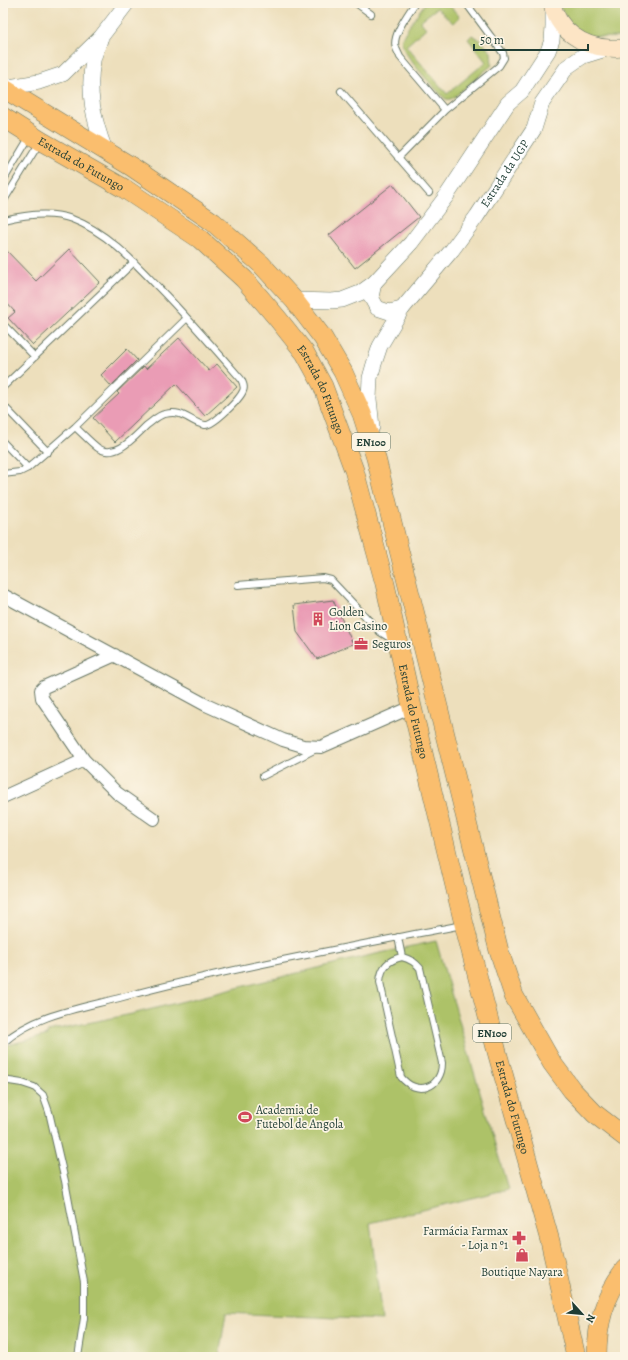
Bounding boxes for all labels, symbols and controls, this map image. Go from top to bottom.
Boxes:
scale bar [474,26,588,52]
text: 50 m [480,32,504,48]
street label: Estrada do Futungo [35,133,127,195]
street label: Estrada da UGP [477,136,533,210]
street label: Estrada do Futungo [293,341,348,436]
road number: EN100 [352,433,390,451]
place label: Golden Lion Casino [329,604,387,634]
building icon: Golden Lion Casino [310,611,326,627]
office icon: Seguros [353,636,369,652]
place label: Seguros [372,636,411,652]
street label: Estrada do Futungo [395,662,432,760]
road number: EN100 [473,1024,511,1042]
street label: Estrada do Futungo [492,1058,533,1156]
place label: Academia de Futebol de Angola [255,1102,344,1132]
sports icon: Academia de Futebol de Angola [237,1109,253,1125]
place label: Farmácia Farmax - Loja n º1 [423,1223,508,1253]
pharmacy icon: Farmácia Farmax - Loja n º1 [511,1230,527,1246]
shop icon: Boutique Nayara [514,1247,530,1263]
place label: Boutique Nayara [481,1264,563,1280]
north arrow [562,1294,602,1334]
text: N [582,1311,599,1325]

